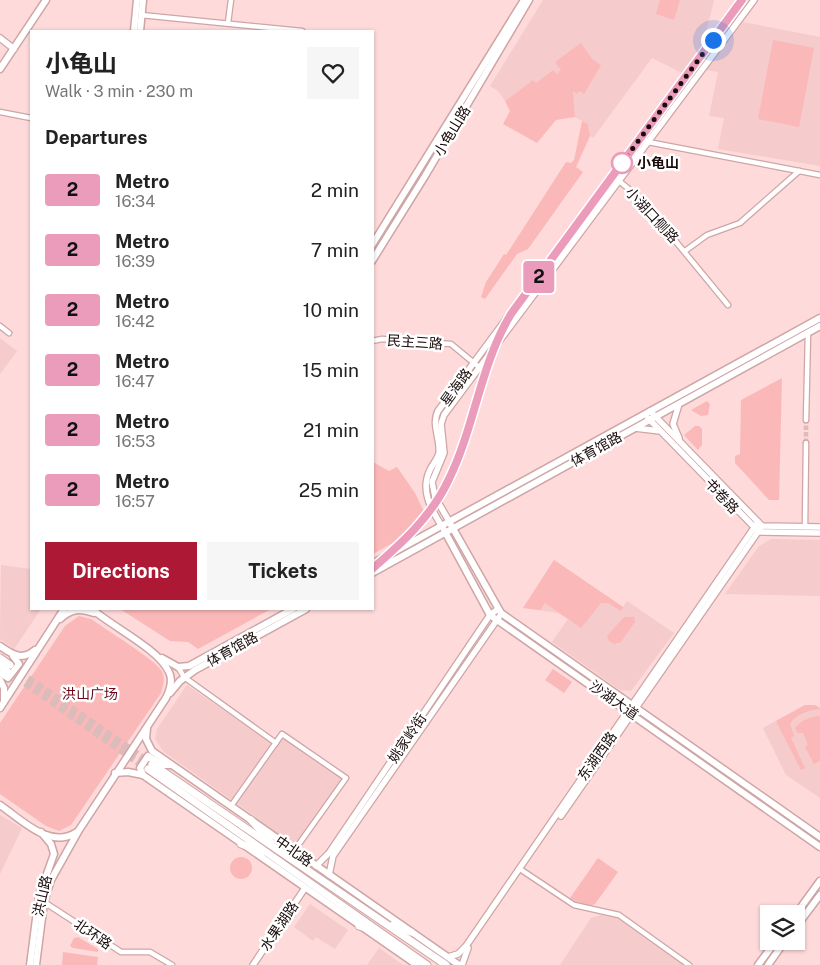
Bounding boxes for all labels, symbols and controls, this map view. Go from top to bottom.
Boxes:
your location [701,28,726,53]
button: heart [307,47,359,99]
text: 小龟山 [45,49,117,77]
text: Walk · 3 min · 230 m [45,82,193,101]
street label: 小龟山路 [431,103,473,159]
text: Departures [45,126,148,148]
marker: 小龟山 [611,152,633,174]
place label: 小龟山 [637,155,679,171]
text: Metro [115,170,169,192]
text: 2 [67,179,78,200]
text: 2 min [311,179,359,201]
street label: 小湖口侧路 [622,184,682,246]
text: 16:34 [115,192,155,211]
text: Metro [115,230,169,252]
text: 2 [67,239,78,260]
text: 7 min [311,239,359,261]
text: 16:39 [115,252,155,271]
line badge: 2 [523,261,555,293]
text: 2 [533,266,545,287]
text: Metro [115,290,169,312]
text: 2 [67,299,78,320]
text: 10 min [303,299,359,321]
text: 16:42 [115,312,155,331]
street label: 民主三路 [387,332,443,352]
text: Metro [115,350,169,372]
text: 2 [67,359,78,380]
text: 15 min [302,359,359,381]
street label: 星海路 [437,365,475,409]
text: 16:47 [115,372,155,391]
text: Metro [115,410,169,432]
text: 2 [67,419,78,440]
text: 21 min [303,419,359,441]
street label: 体育馆路 [568,428,624,470]
text: 16:53 [115,432,155,451]
text: Metro [115,470,169,492]
street label: 书卷路 [702,475,742,517]
text: 2 [67,479,78,500]
text: 25 min [299,479,359,501]
text: 16:57 [115,492,155,511]
button: Directions [45,542,197,600]
button: Tickets [207,542,359,600]
street label: 体育馆路 [204,628,260,670]
street label: 沙湖大道 [586,677,642,723]
park label: 洪山广场 [62,686,118,702]
street label: 姚家岭街 [385,710,429,766]
street label: 东湖西路 [574,728,620,784]
street label: 中北路 [272,832,316,870]
street label: 洪山路 [29,874,55,918]
street label: 水果湖路 [257,898,301,954]
map controls [760,905,805,950]
button: layers [760,905,805,950]
street label: 北环路 [71,916,115,952]

